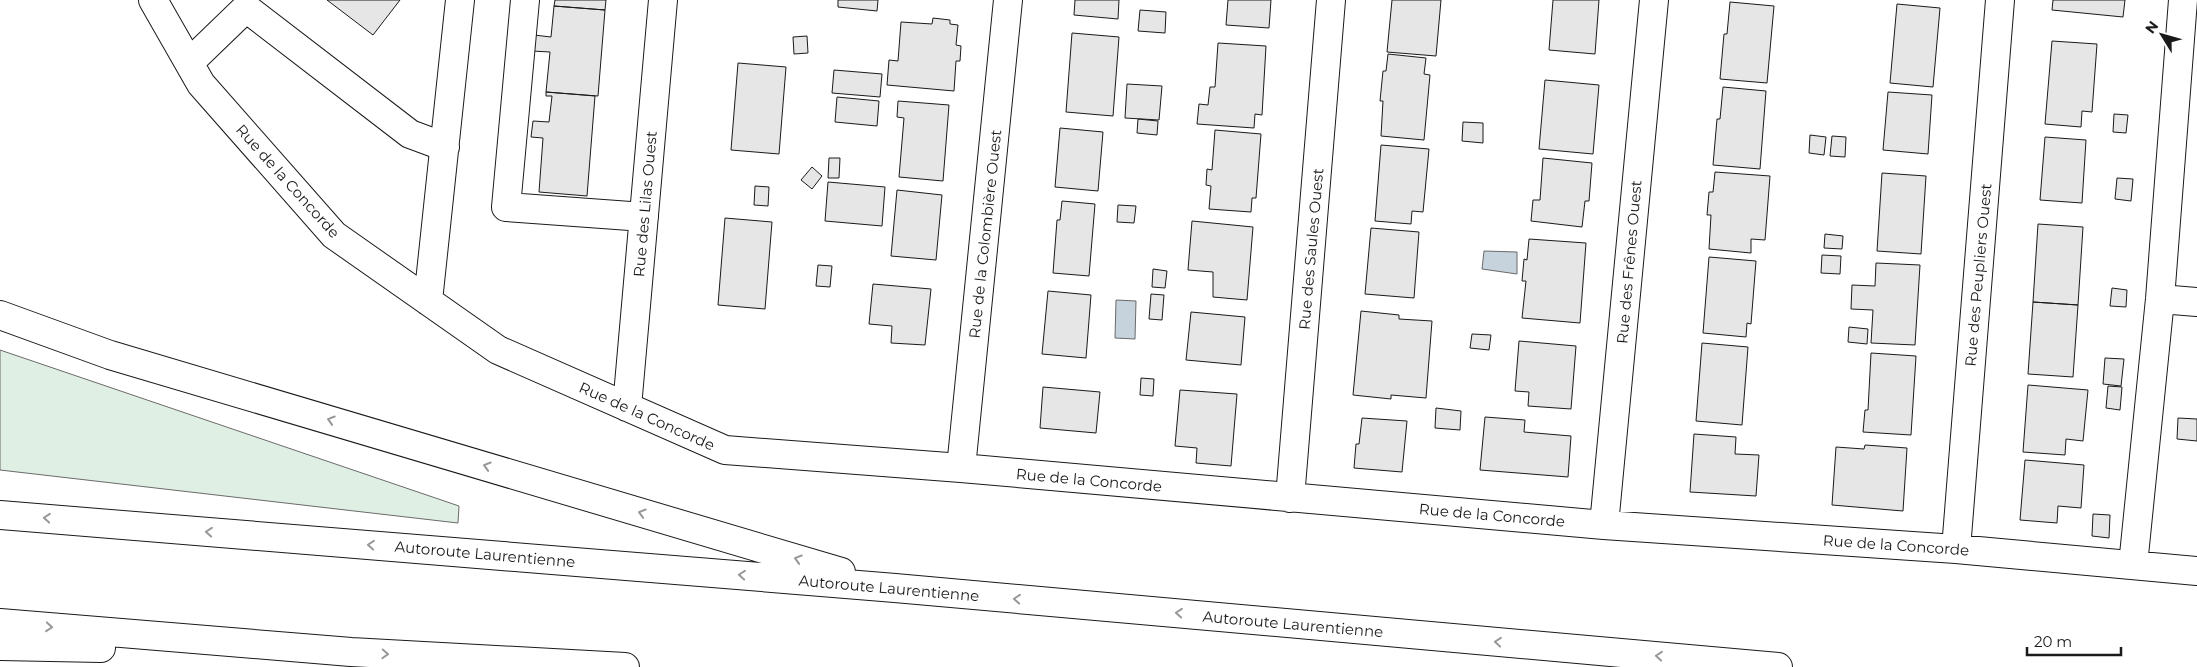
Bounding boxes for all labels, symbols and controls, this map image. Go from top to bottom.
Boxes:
north arrow [2137,10,2187,60]
text: N [2141,17,2162,37]
street label: Rue de la Concorde [232,120,344,242]
street label: Rue de la Colombière Ouest [965,128,1005,340]
street label: Rue des Lilas Ouest [629,130,661,278]
street label: Rue des Saules Ouest [1294,167,1328,331]
street label: Rue des Frênes Ouest [1612,179,1646,345]
street label: Rue des Peupliers Ouest [1961,183,1995,367]
street label: Rue de la Concorde [576,378,718,454]
one-way arrow [327,416,335,426]
one-way arrow [483,462,491,472]
street label: Rue de la Concorde [1015,464,1163,496]
street label: Rue de la Concorde [1418,499,1566,531]
one-way arrow [639,508,647,518]
one-way arrow [42,513,50,524]
one-way arrow [204,526,212,537]
street label: Rue de la Concorde [1822,530,1970,560]
street label: Autoroute Laurentienne [394,537,576,571]
one-way arrow [366,540,374,551]
one-way arrow [794,555,803,565]
one-way arrow [738,570,746,581]
street label: Autoroute Laurentienne [798,571,980,605]
one-way arrow [1013,594,1021,605]
street label: Autoroute Laurentienne [1202,607,1384,641]
one-way arrow [1175,608,1183,619]
one-way arrow [45,621,53,632]
scale bar [2027,624,2121,656]
text: 20 m [2034,632,2072,651]
one-way arrow [1493,637,1501,648]
one-way arrow [381,648,389,659]
one-way arrow [1655,651,1663,662]

